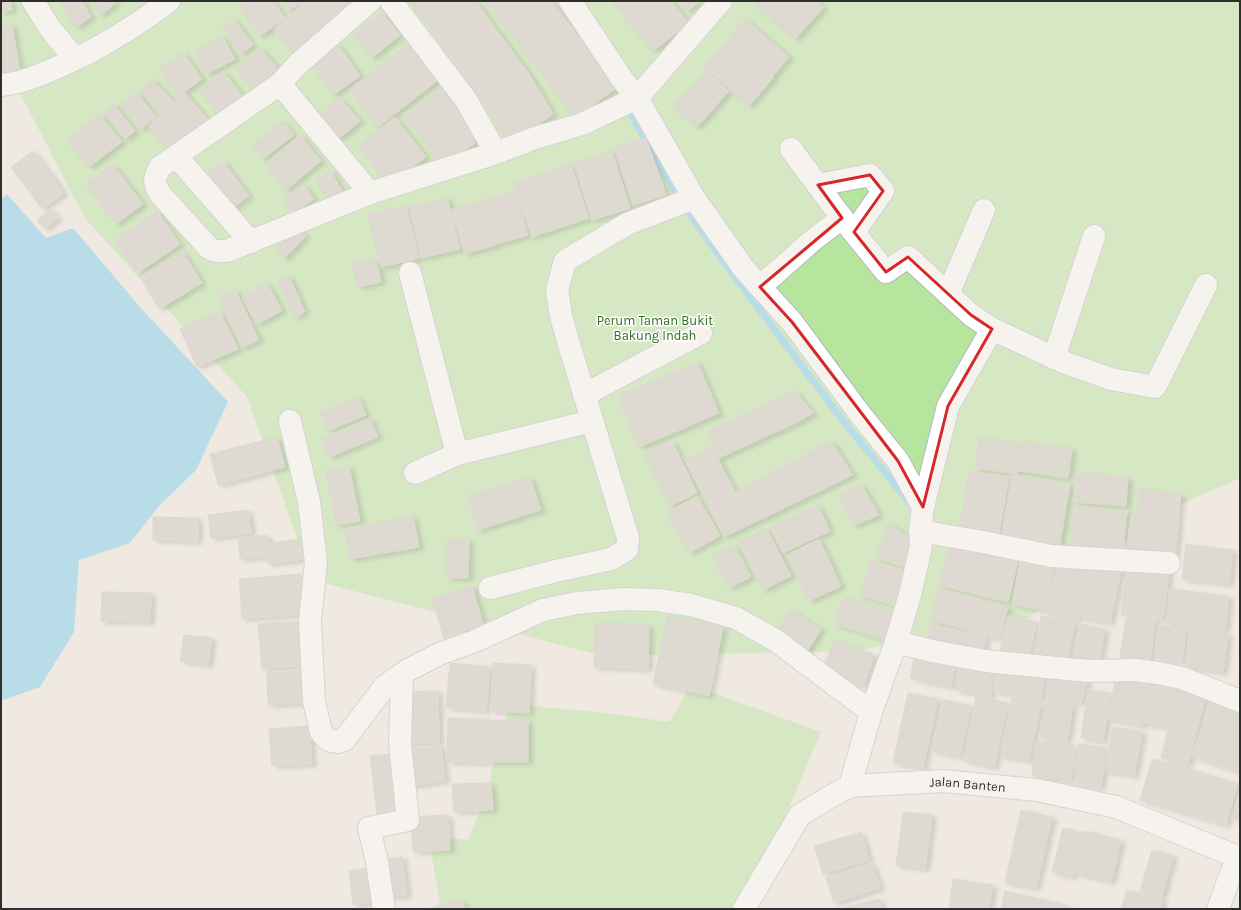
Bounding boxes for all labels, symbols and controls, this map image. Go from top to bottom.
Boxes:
park label: Perum Taman Bukit Bakung Indah [597,313,713,343]
street label: Jalan Banten [929,773,1006,794]

